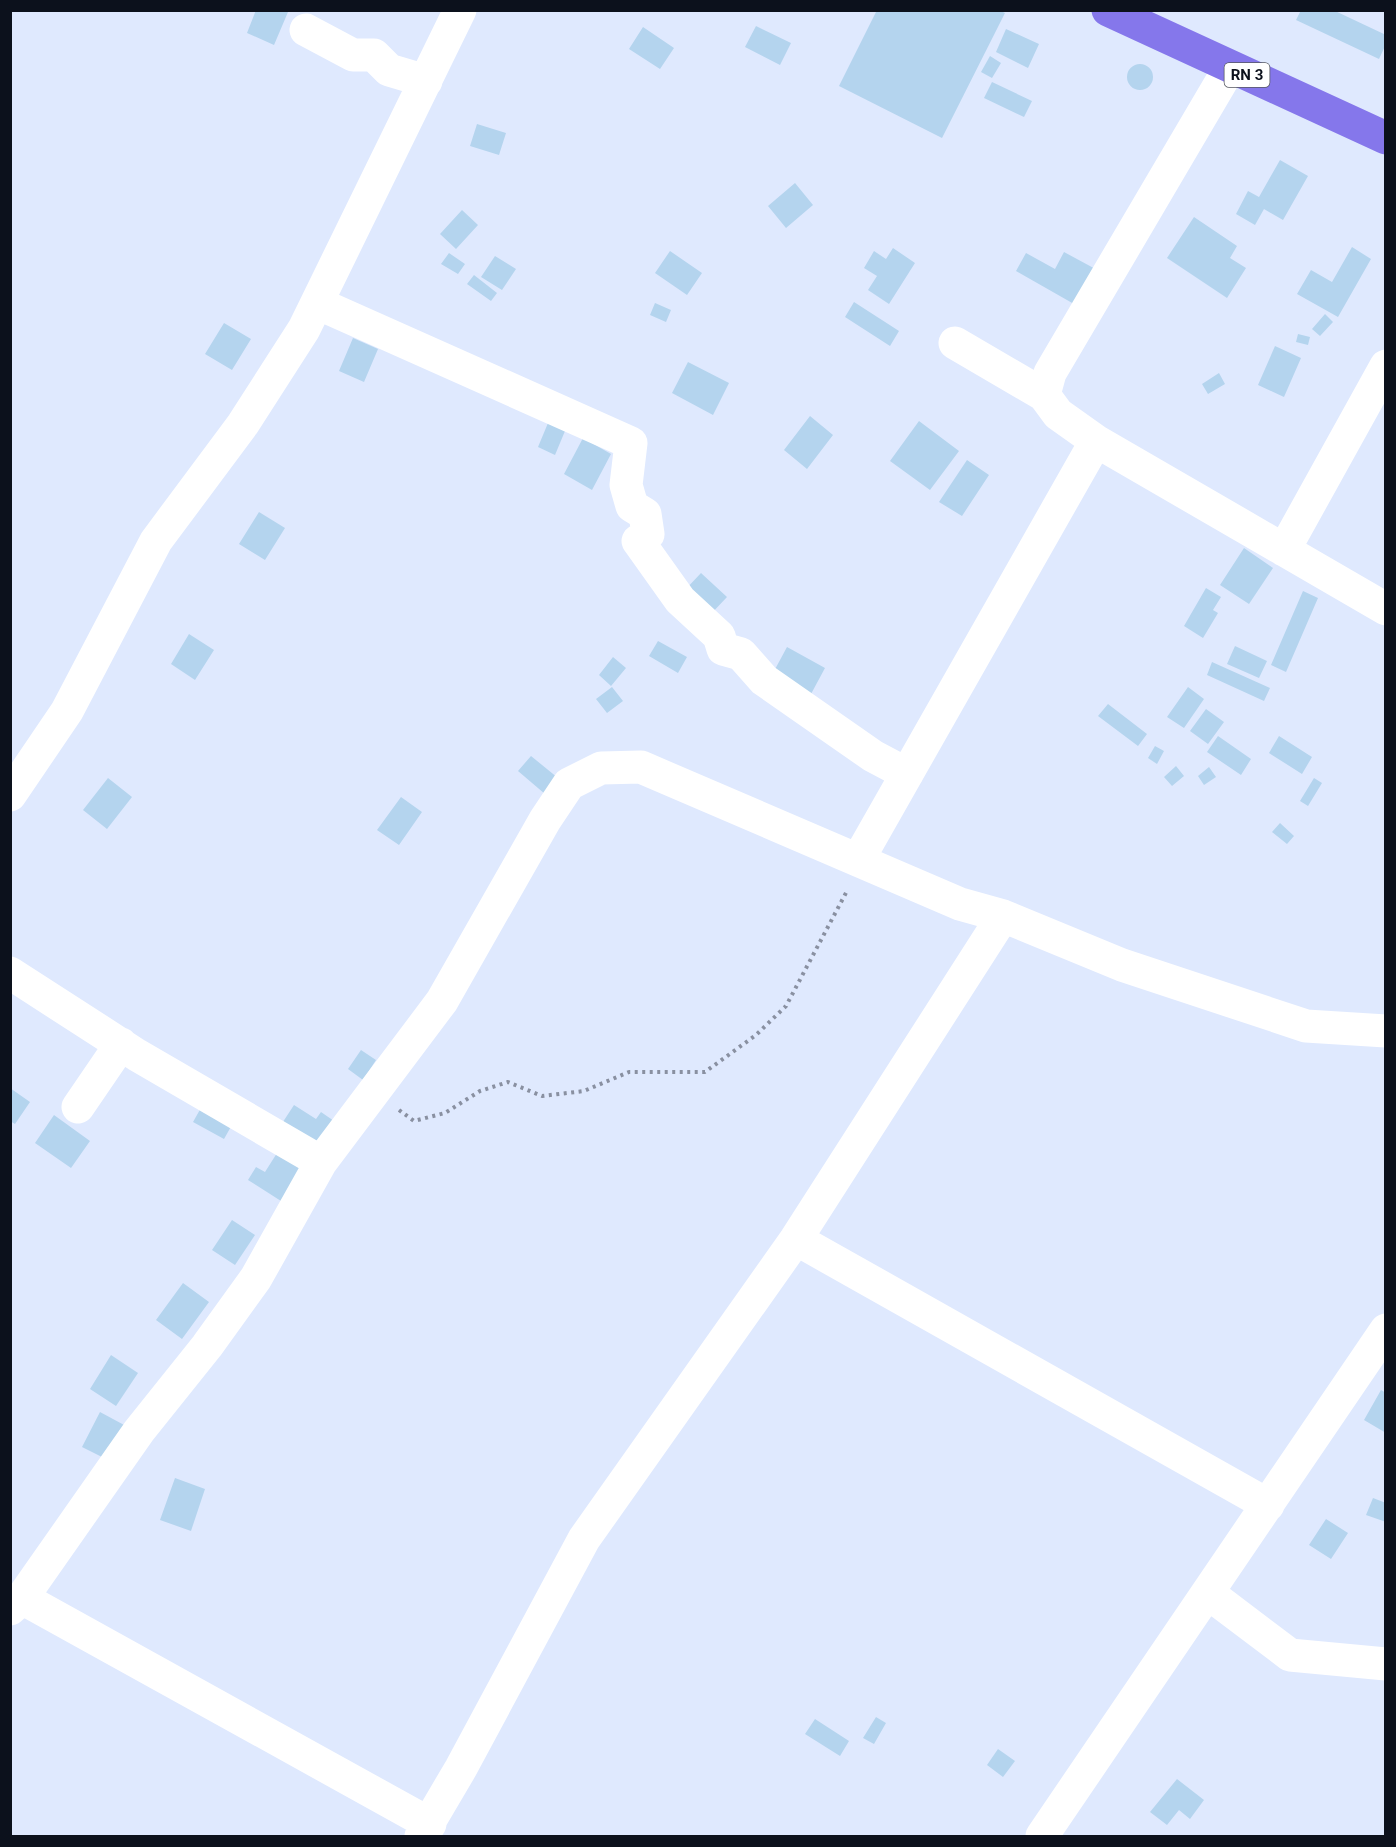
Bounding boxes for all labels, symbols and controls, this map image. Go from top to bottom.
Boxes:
road number: RN 3 [1224,63,1270,87]

